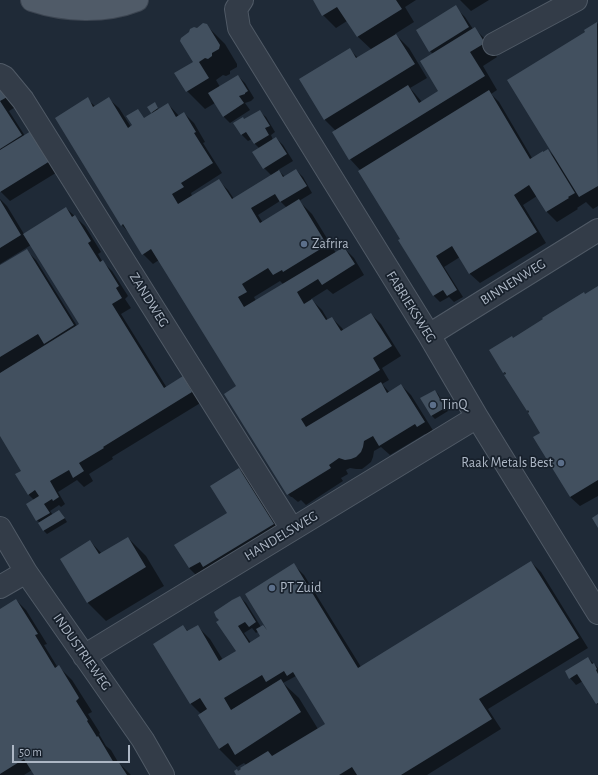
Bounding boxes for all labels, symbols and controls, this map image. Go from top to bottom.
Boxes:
place label: Zafrira [312,236,349,252]
marker: Zafrira [299,239,309,249]
street label: BINNENWEG [477,255,549,309]
street label: FABRIEKSWEG [382,268,440,346]
street label: ZANDWEG [126,270,172,330]
place label: TinQ [441,397,467,413]
marker: TinQ [428,400,438,410]
place label: Raak Metals Best [461,455,553,471]
marker: Raak Metals Best [556,458,566,468]
street label: HANDELSWEG [241,507,321,565]
place label: PT Zuid [280,580,321,596]
marker: PT Zuid [267,583,277,593]
street label: INDUSTRIEWEG [49,610,115,694]
scale bar [14,737,132,763]
text: 50 m [19,746,42,758]

